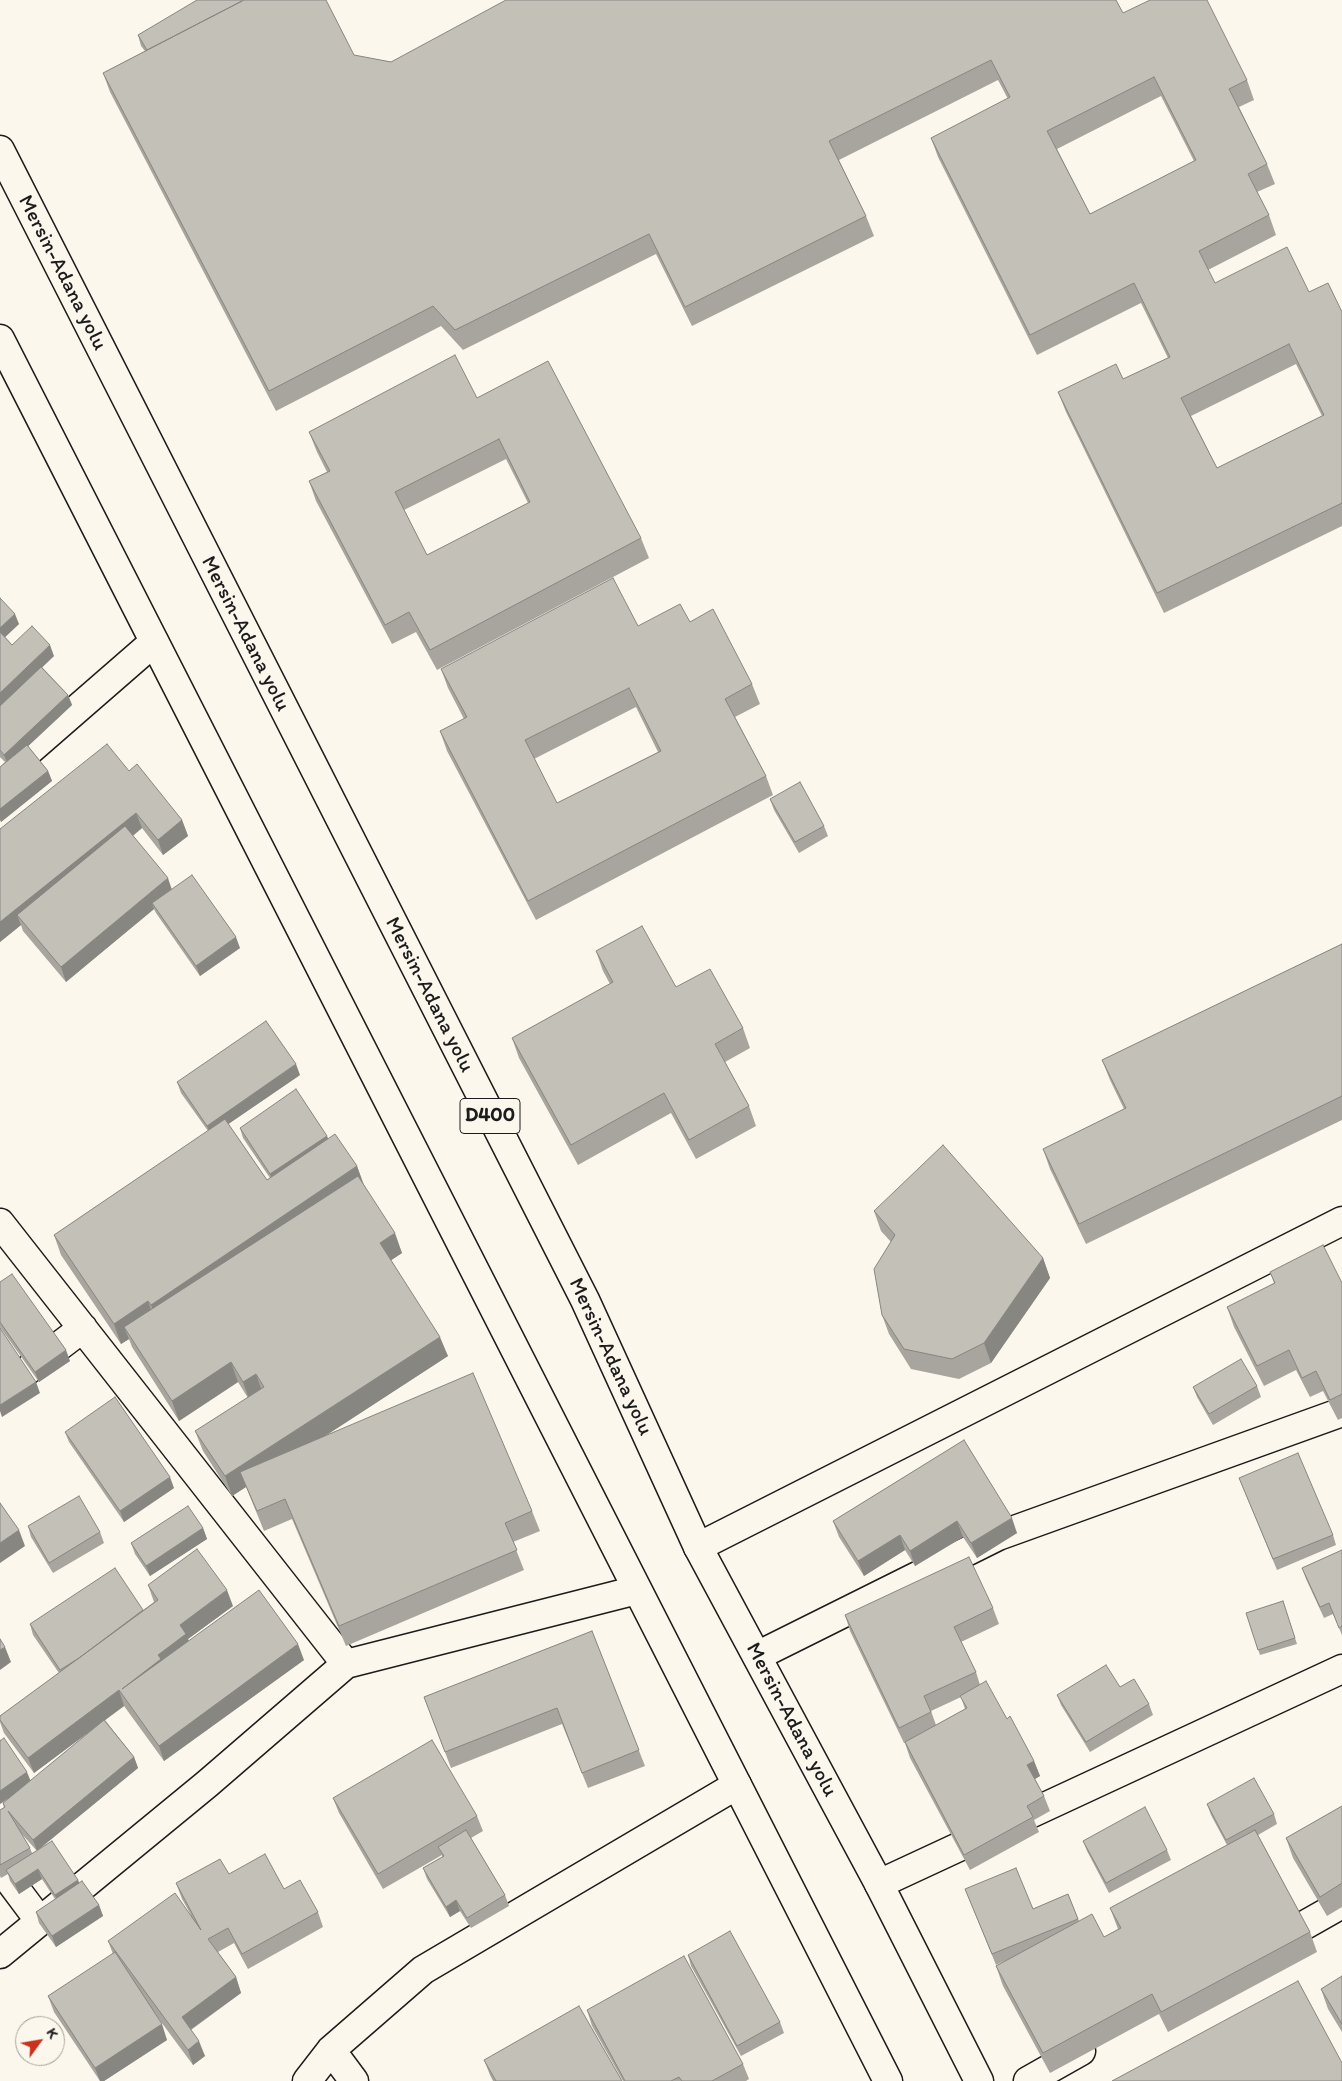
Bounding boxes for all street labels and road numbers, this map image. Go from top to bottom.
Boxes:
street label: Mersin-Adana yolu [12,191,112,355]
street label: Mersin-Adana yolu [195,552,295,716]
street label: Mersin-Adana yolu [379,913,479,1077]
road number: D400 [460,1098,520,1134]
street label: Mersin-Adana yolu [563,1274,657,1440]
street label: Mersin-Adana yolu [740,1639,842,1801]

